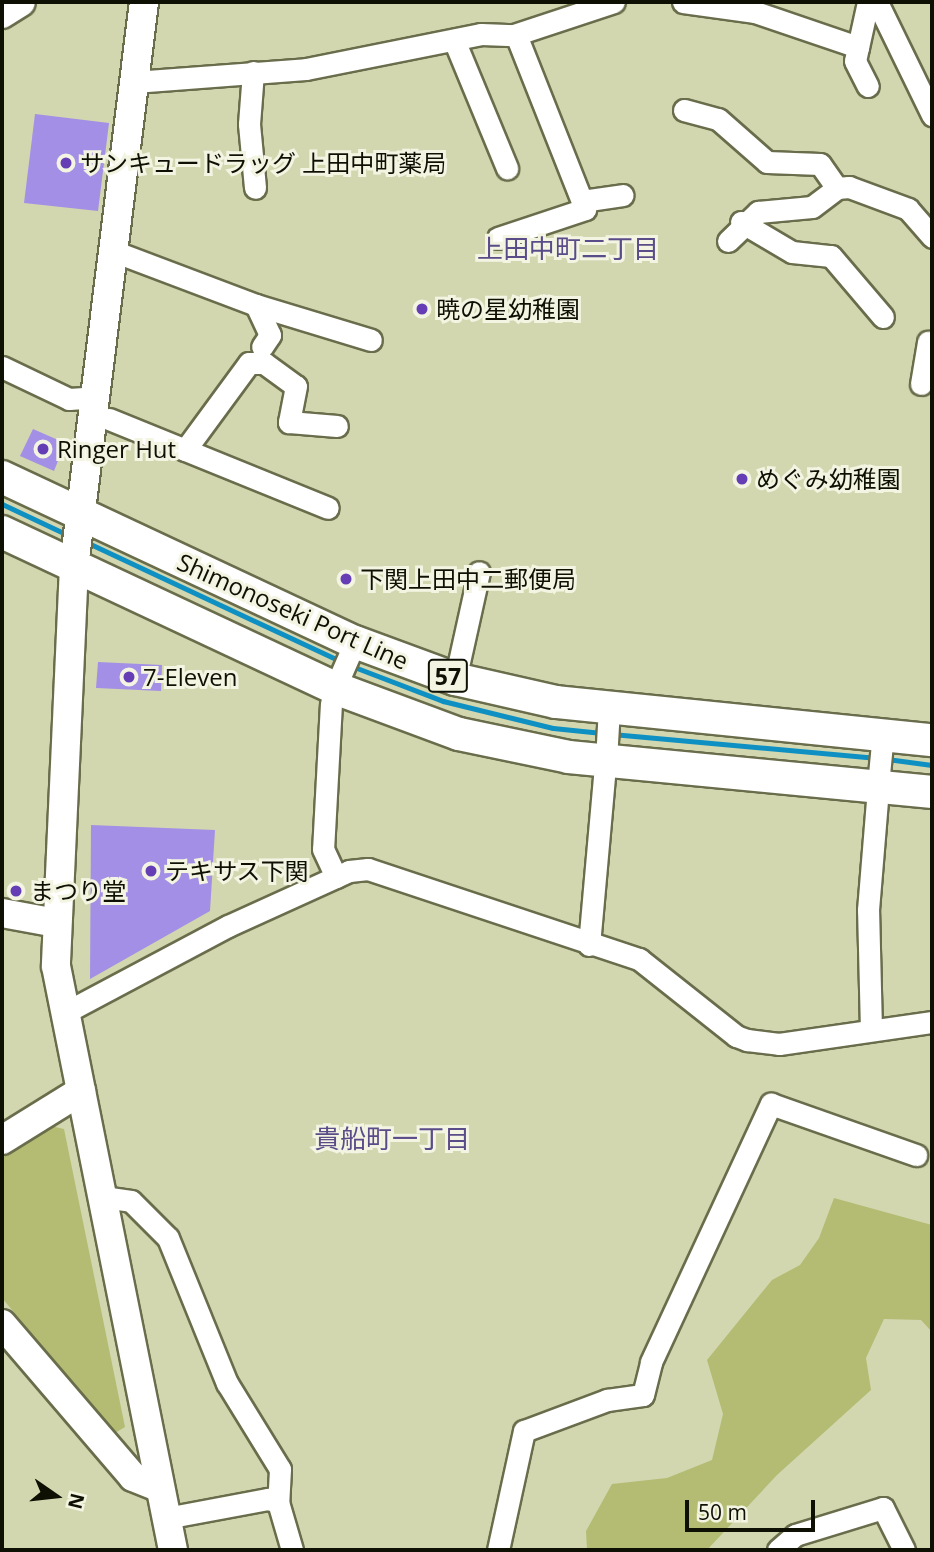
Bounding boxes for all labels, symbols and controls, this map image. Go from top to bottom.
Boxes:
place label: サンキュードラッグ 上田中町薬局 [80,149,446,177]
marker: サンキュードラッグ 上田中町薬局 [58,155,74,171]
district label: 上田中町二丁目 [477,233,659,265]
place label: 暁の星幼稚園 [436,295,580,323]
marker: 暁の星幼稚園 [414,301,430,317]
place label: Ringer Hut [57,435,176,463]
marker: Ringer Hut [35,441,51,457]
place label: めぐみ幼稚園 [756,465,900,493]
marker: めぐみ幼稚園 [734,471,750,487]
street label: Shimonoseki Port Line [173,547,413,675]
place label: 下関上田中二郵便局 [360,565,576,593]
marker: 下関上田中二郵便局 [338,571,354,587]
road number: 57 [427,656,469,696]
place label: 7-Eleven [143,663,238,691]
marker: 7-Eleven [121,669,137,685]
place label: テキサス下関 [165,857,309,885]
marker: テキサス下関 [143,863,159,879]
place label: まつり堂 [30,877,126,905]
marker: まつり堂 [8,883,24,899]
district label: 貴船町一丁目 [314,1123,470,1155]
north arrow [21,1461,91,1531]
scale bar [689,1486,818,1530]
text: N [62,1490,91,1512]
text: 50 m [698,1498,747,1526]

